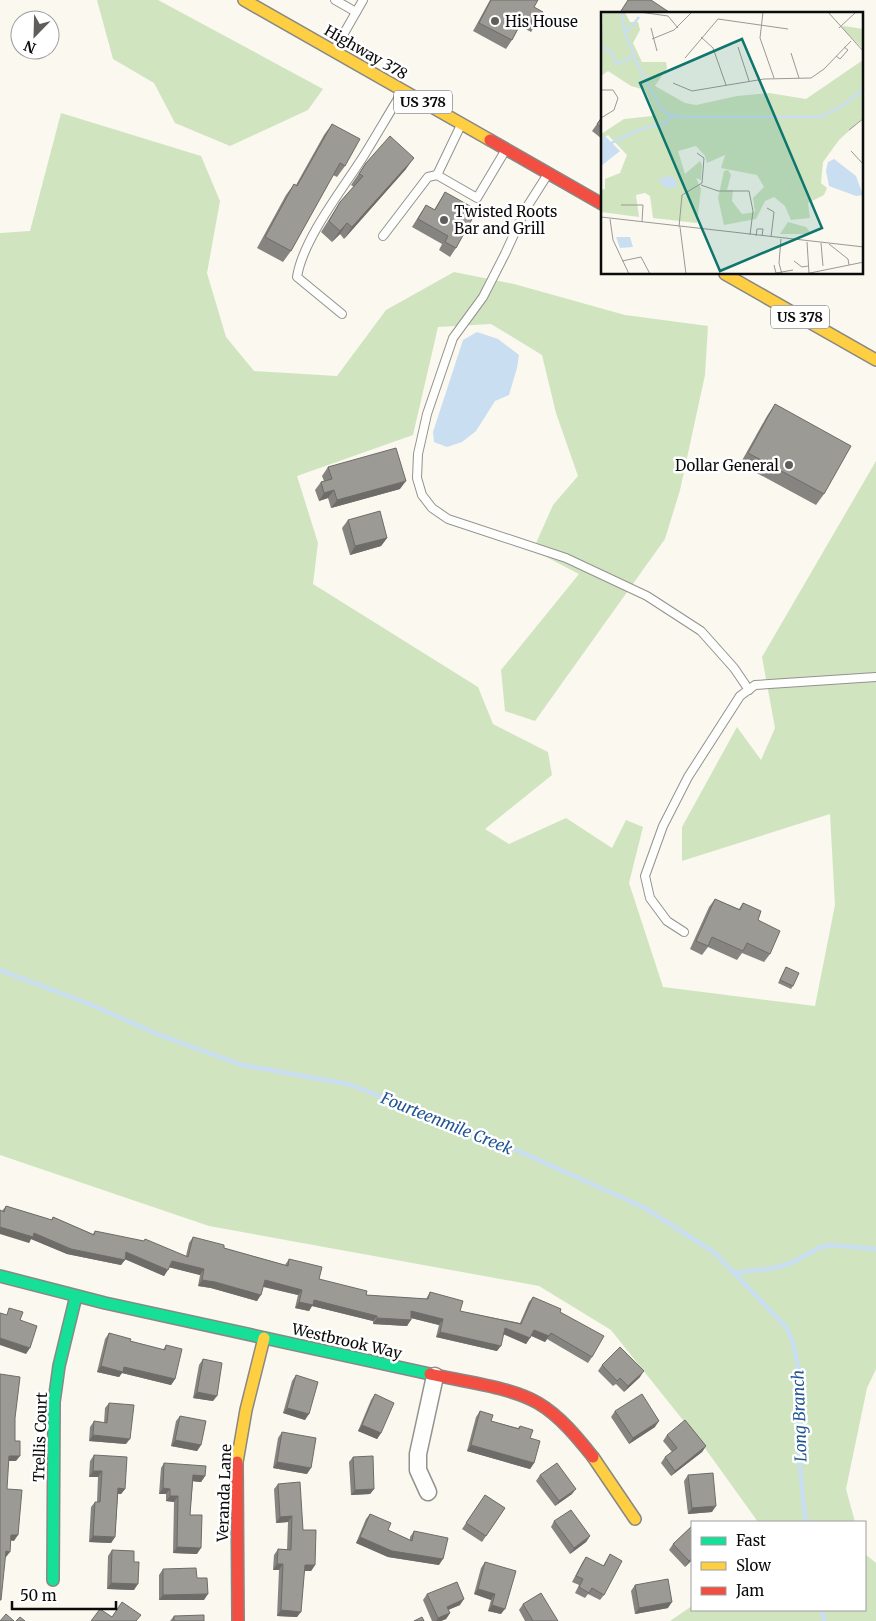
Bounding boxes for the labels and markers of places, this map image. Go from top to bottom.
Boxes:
place label: His House [505,12,578,31]
marker: His House [489,15,501,27]
place label: Twisted Roots Bar and Grill [454,202,557,238]
marker: Twisted Roots Bar and Grill [438,214,450,226]
place label: Dollar General [675,456,779,475]
marker: Dollar General [783,459,795,471]

